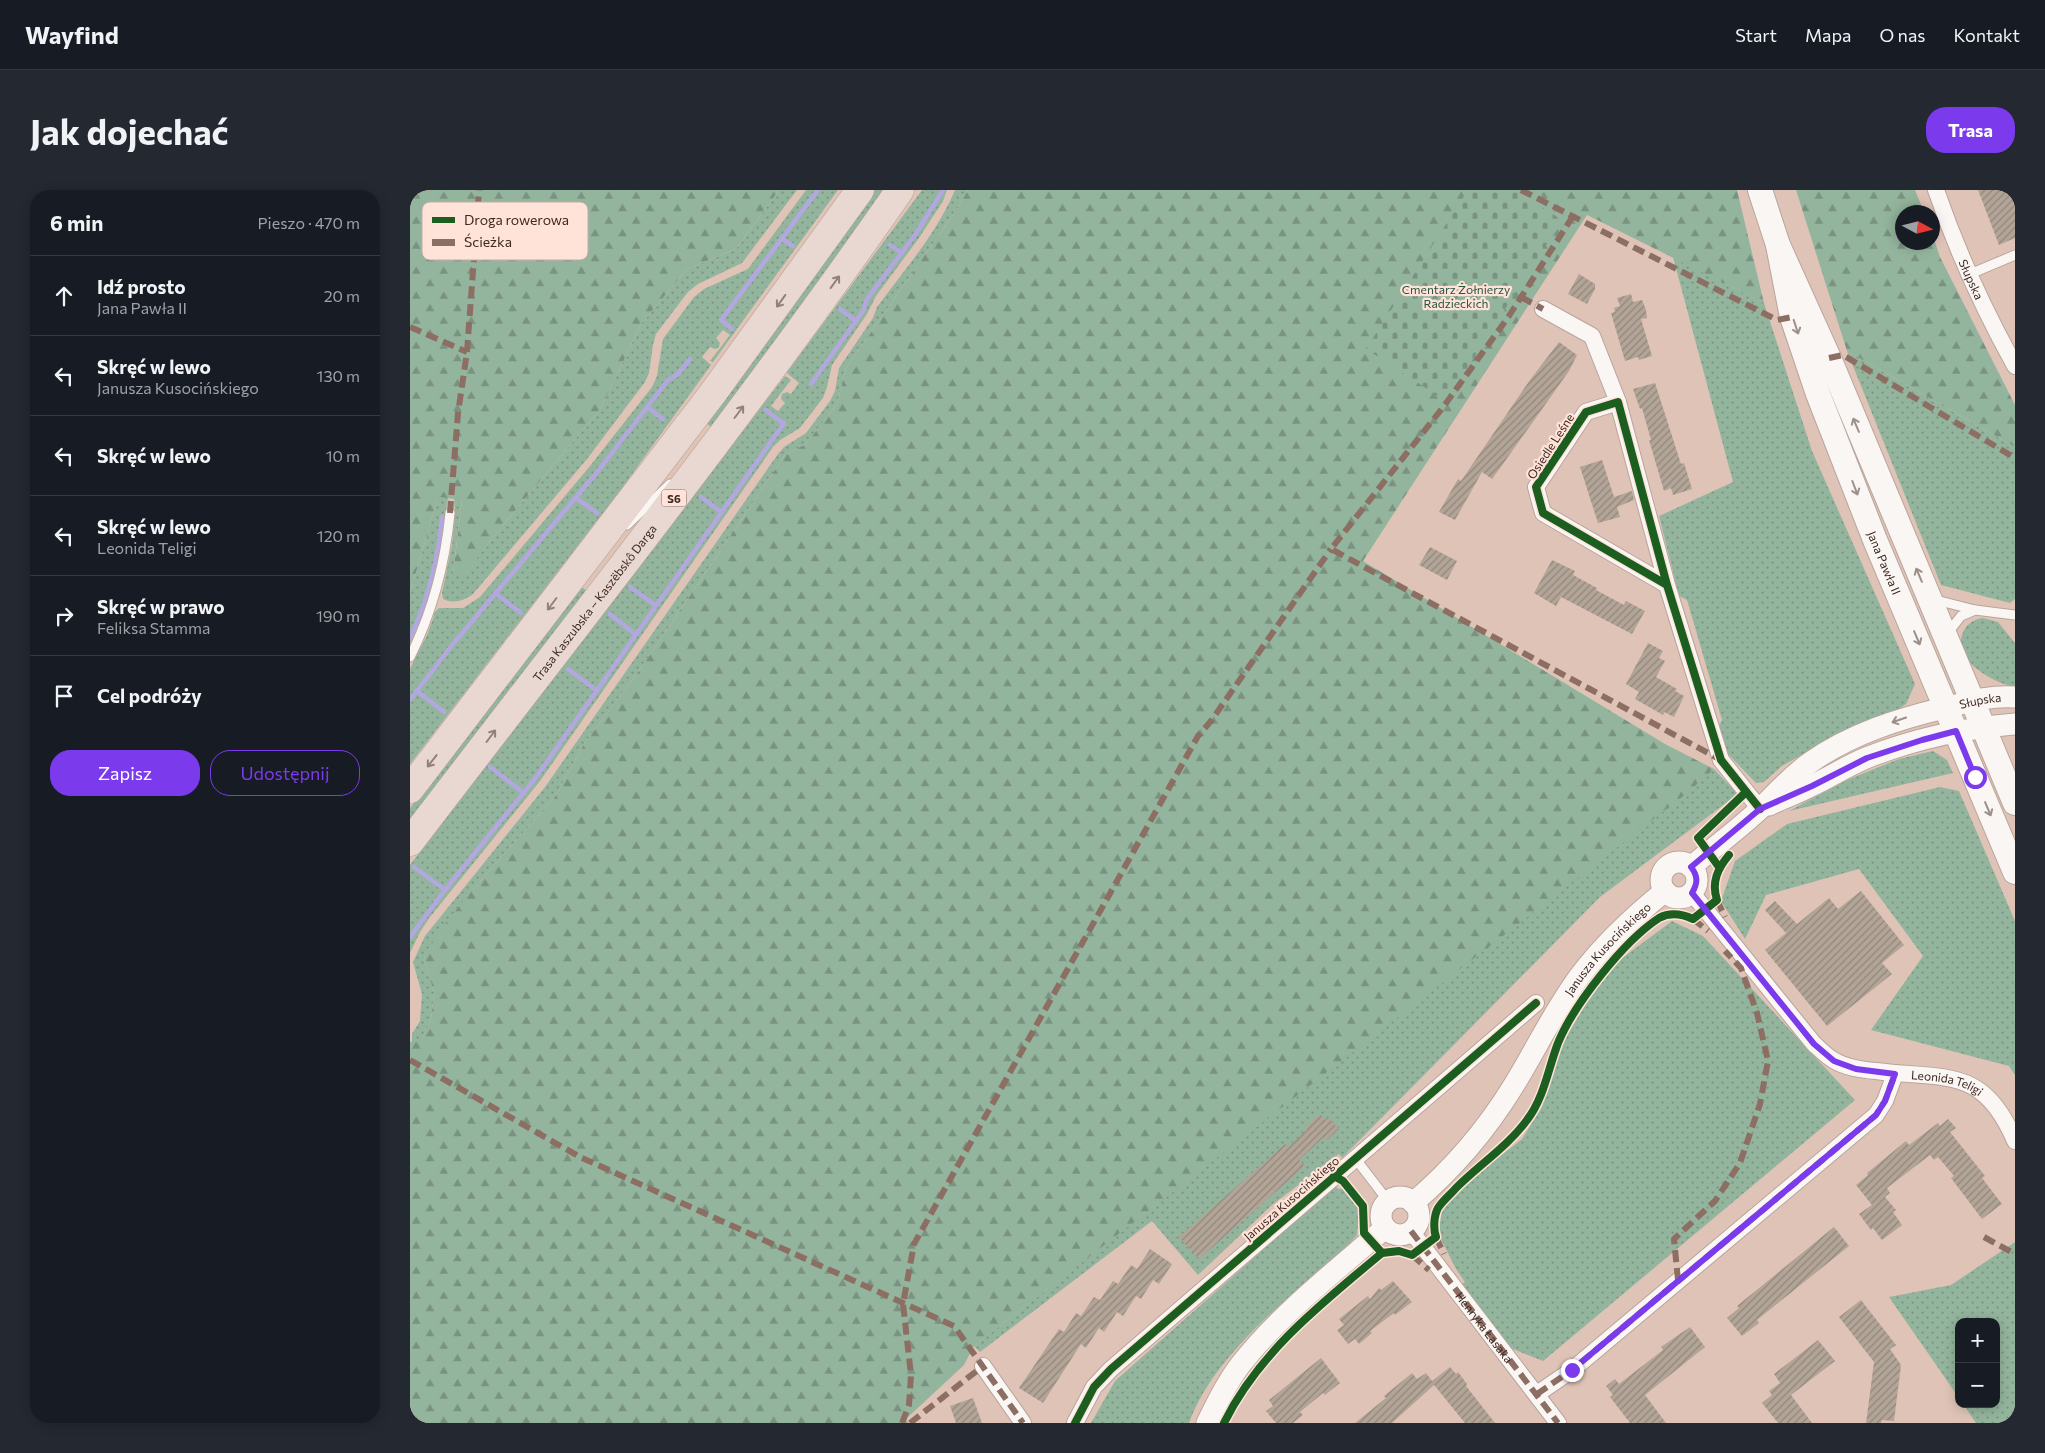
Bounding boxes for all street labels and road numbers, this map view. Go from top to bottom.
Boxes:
street label: Słupska [1956,257,1987,302]
street label: Osiedle Leśne [1524,411,1576,481]
road number: S6 [662,490,686,506]
street label: Trasa Kaszubska – Kaszëbskô Darga [529,521,659,684]
street label: Jana Pawła II [1864,529,1904,597]
street label: Słupska [1958,690,2002,711]
street label: Janusza Kusocińskiego [1561,899,1653,999]
street label: Leonida Teligi [1910,1067,1986,1098]
street label: Janusza Kusocińskiego [1241,1153,1342,1244]
street label: Henryka Łasaka [1453,1289,1516,1366]

